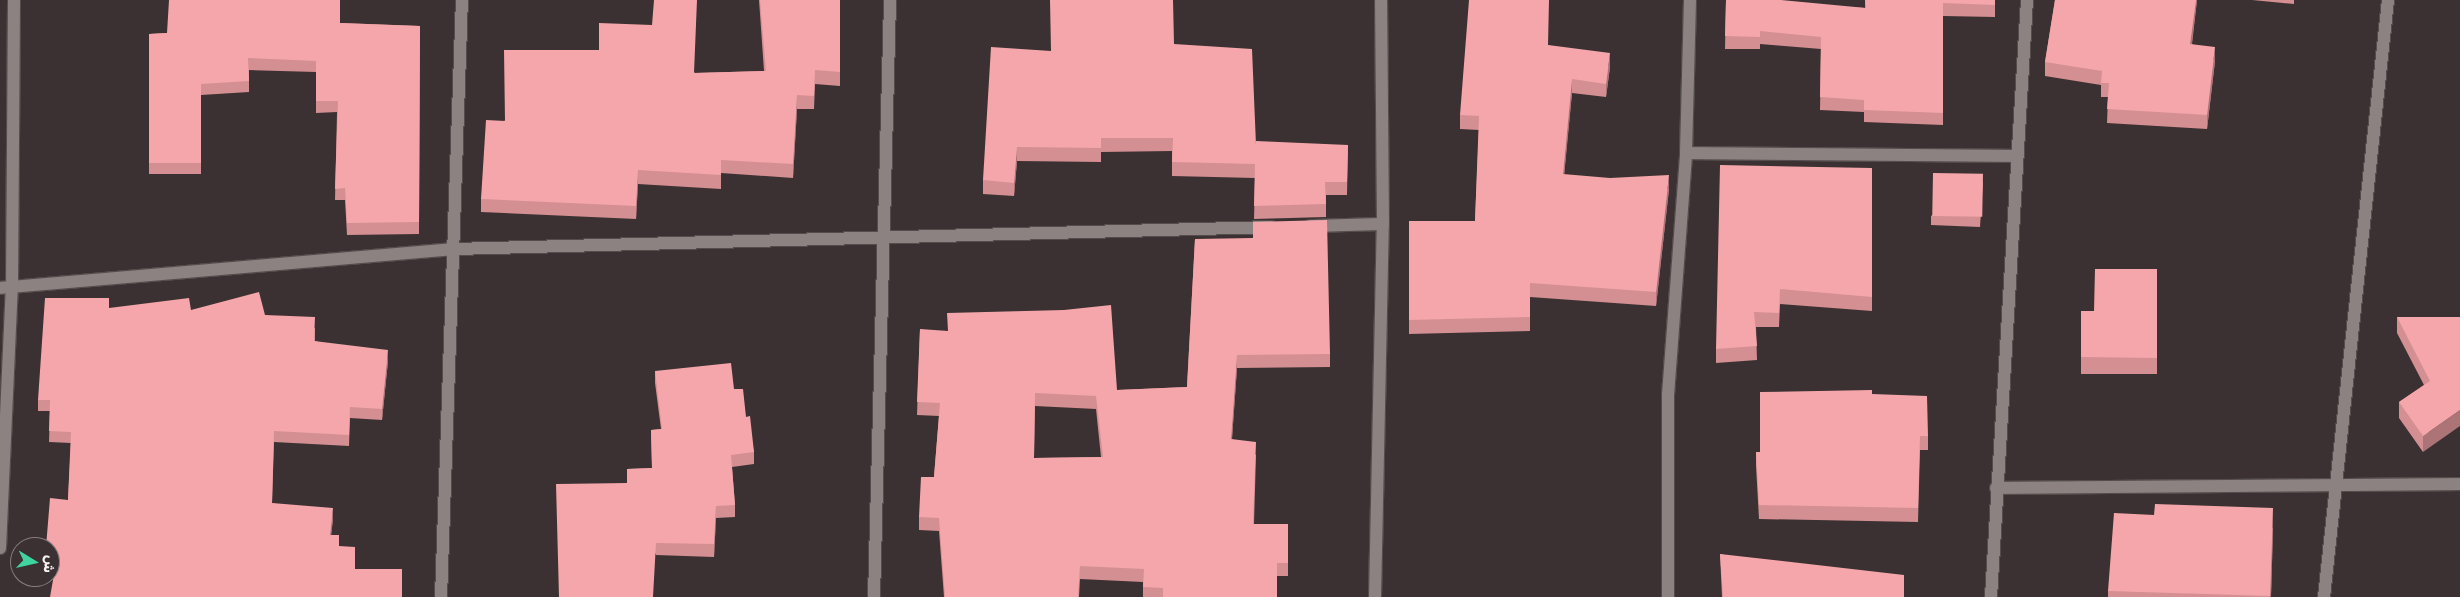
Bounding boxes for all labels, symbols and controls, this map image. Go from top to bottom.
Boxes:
north arrow [10,537,60,587]
text: ش [40,554,59,574]

